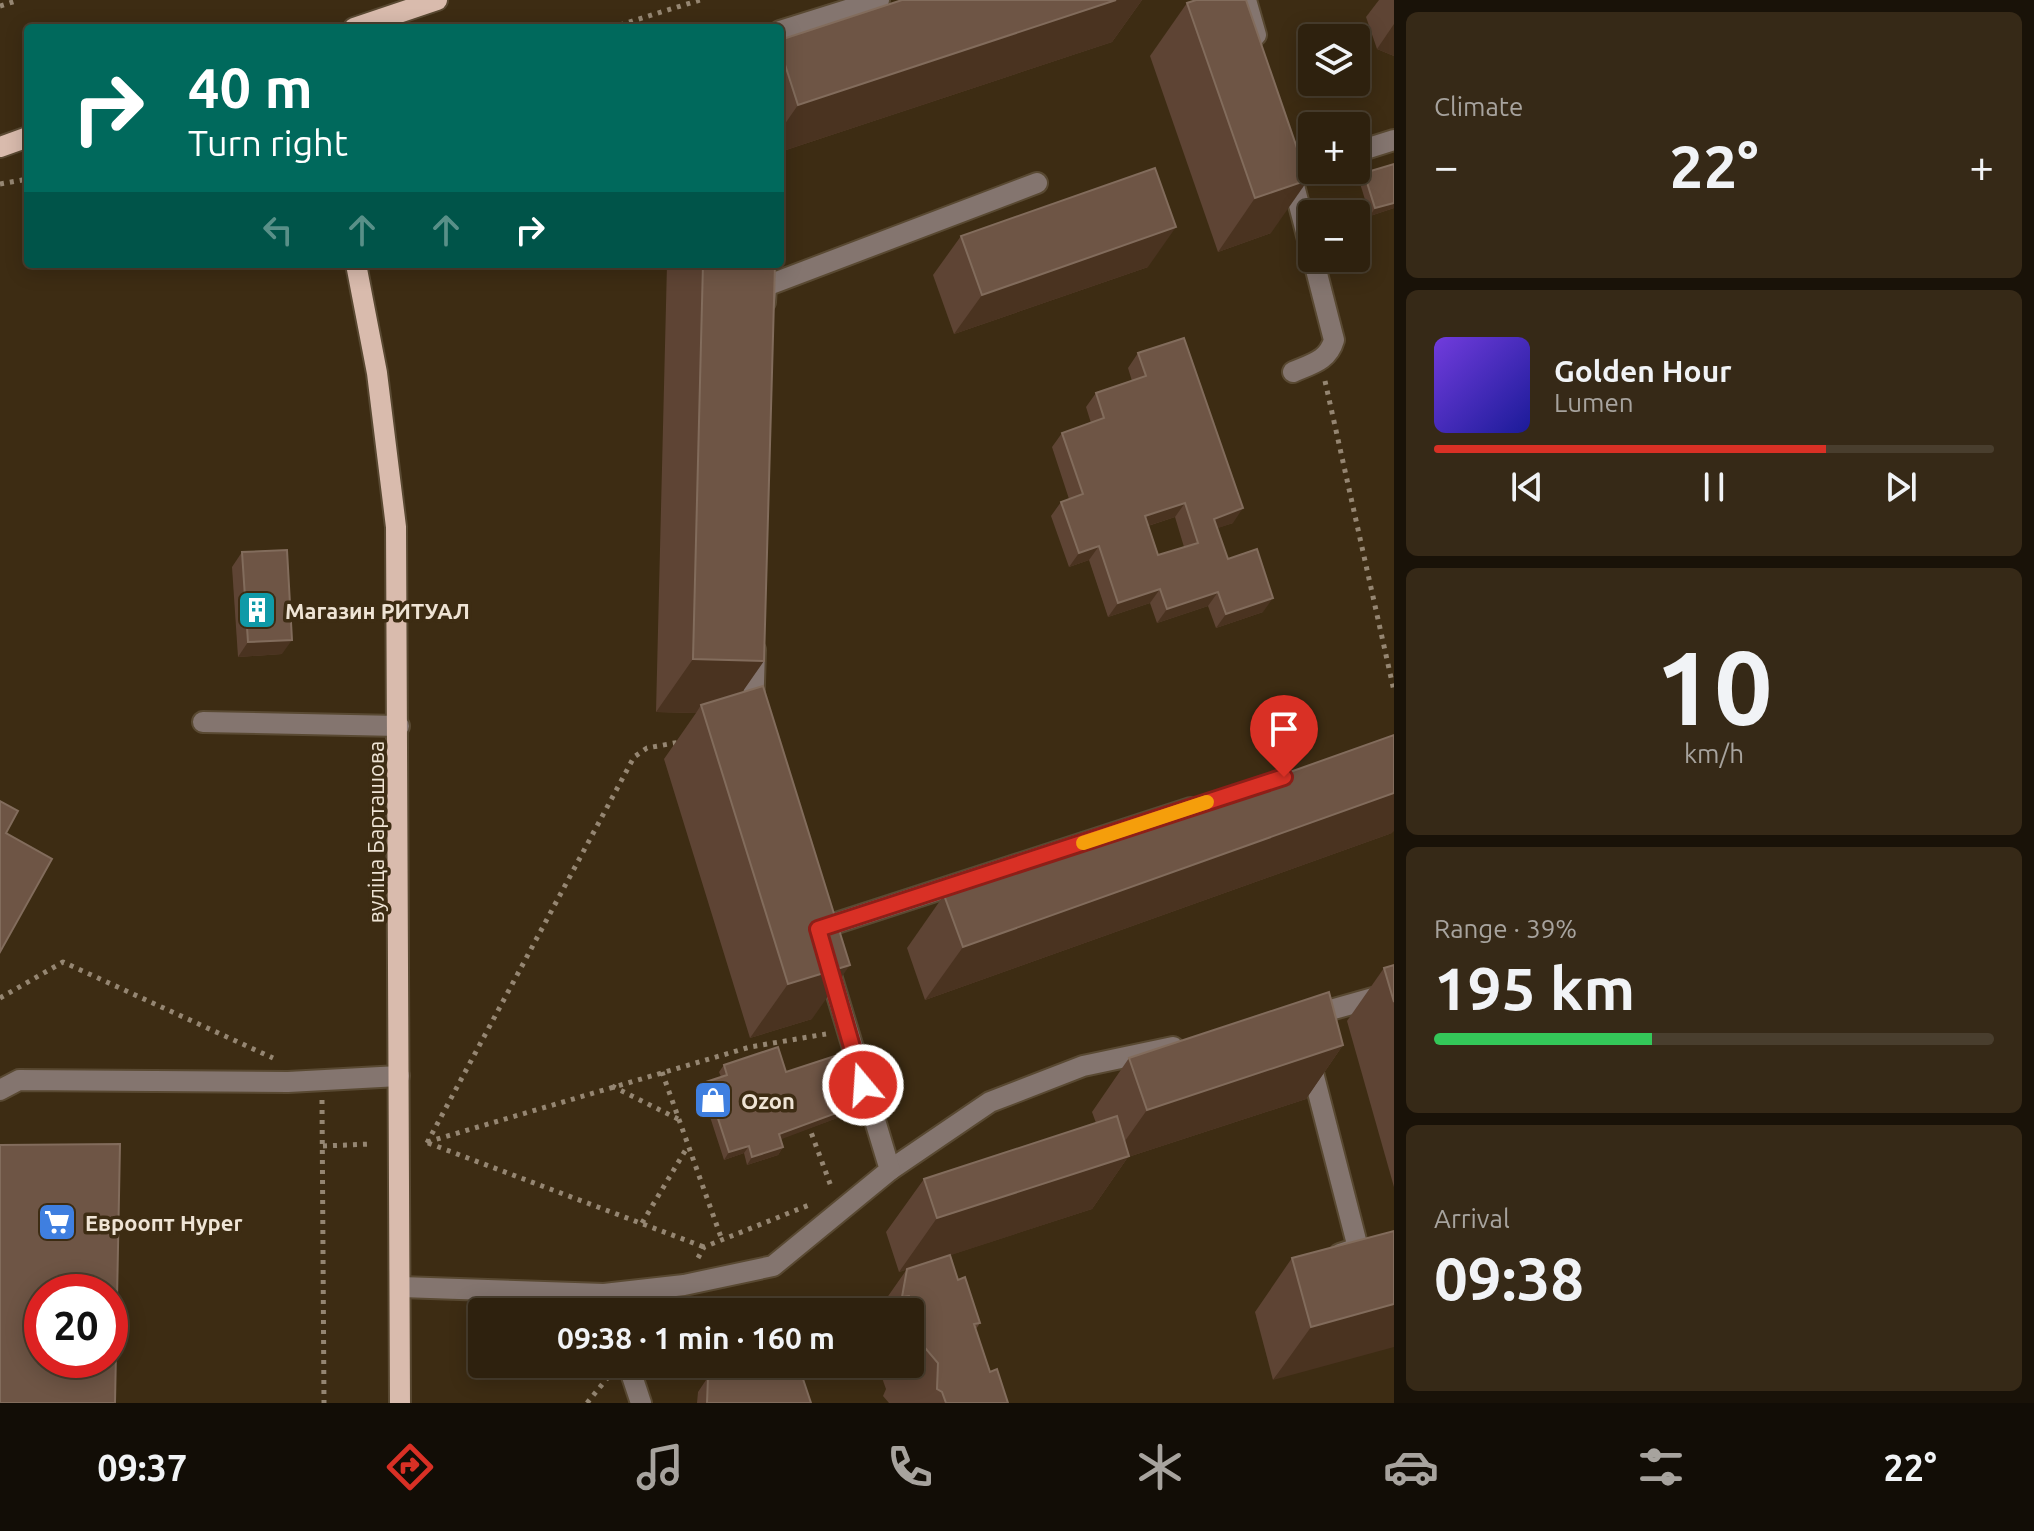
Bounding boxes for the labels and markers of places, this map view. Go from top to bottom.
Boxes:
building icon: Магазин РИТУАЛ [236,589,278,631]
place label: Магазин РИТУАЛ [285,598,470,623]
pin [1250,695,1318,777]
shop icon: Ozon [692,1079,734,1121]
place label: Ozon [741,1088,795,1113]
supermarket icon: Евроопт Hyper [36,1201,78,1243]
place label: Евроопт Hyper [85,1210,242,1235]

